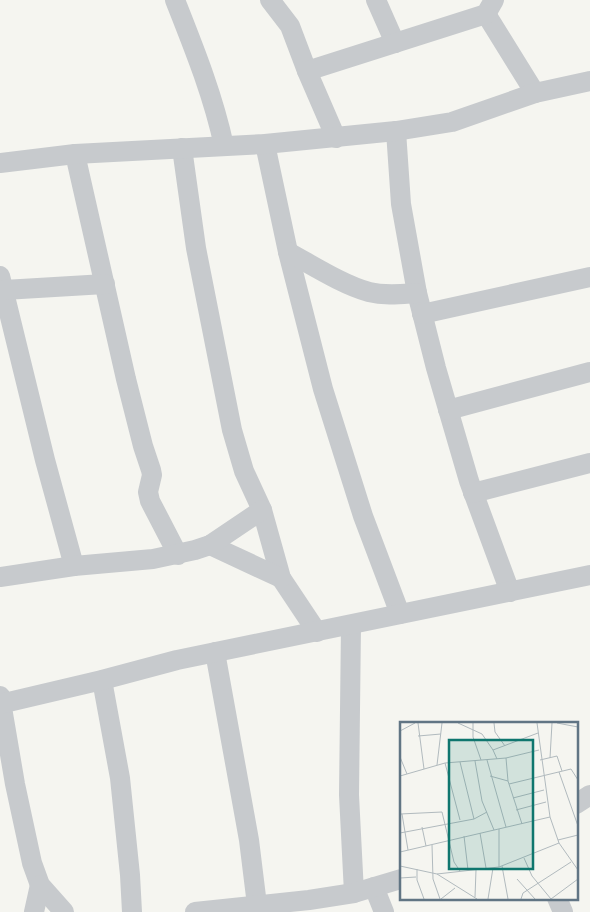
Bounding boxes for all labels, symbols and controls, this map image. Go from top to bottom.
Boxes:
inset map [400,722,578,900]

